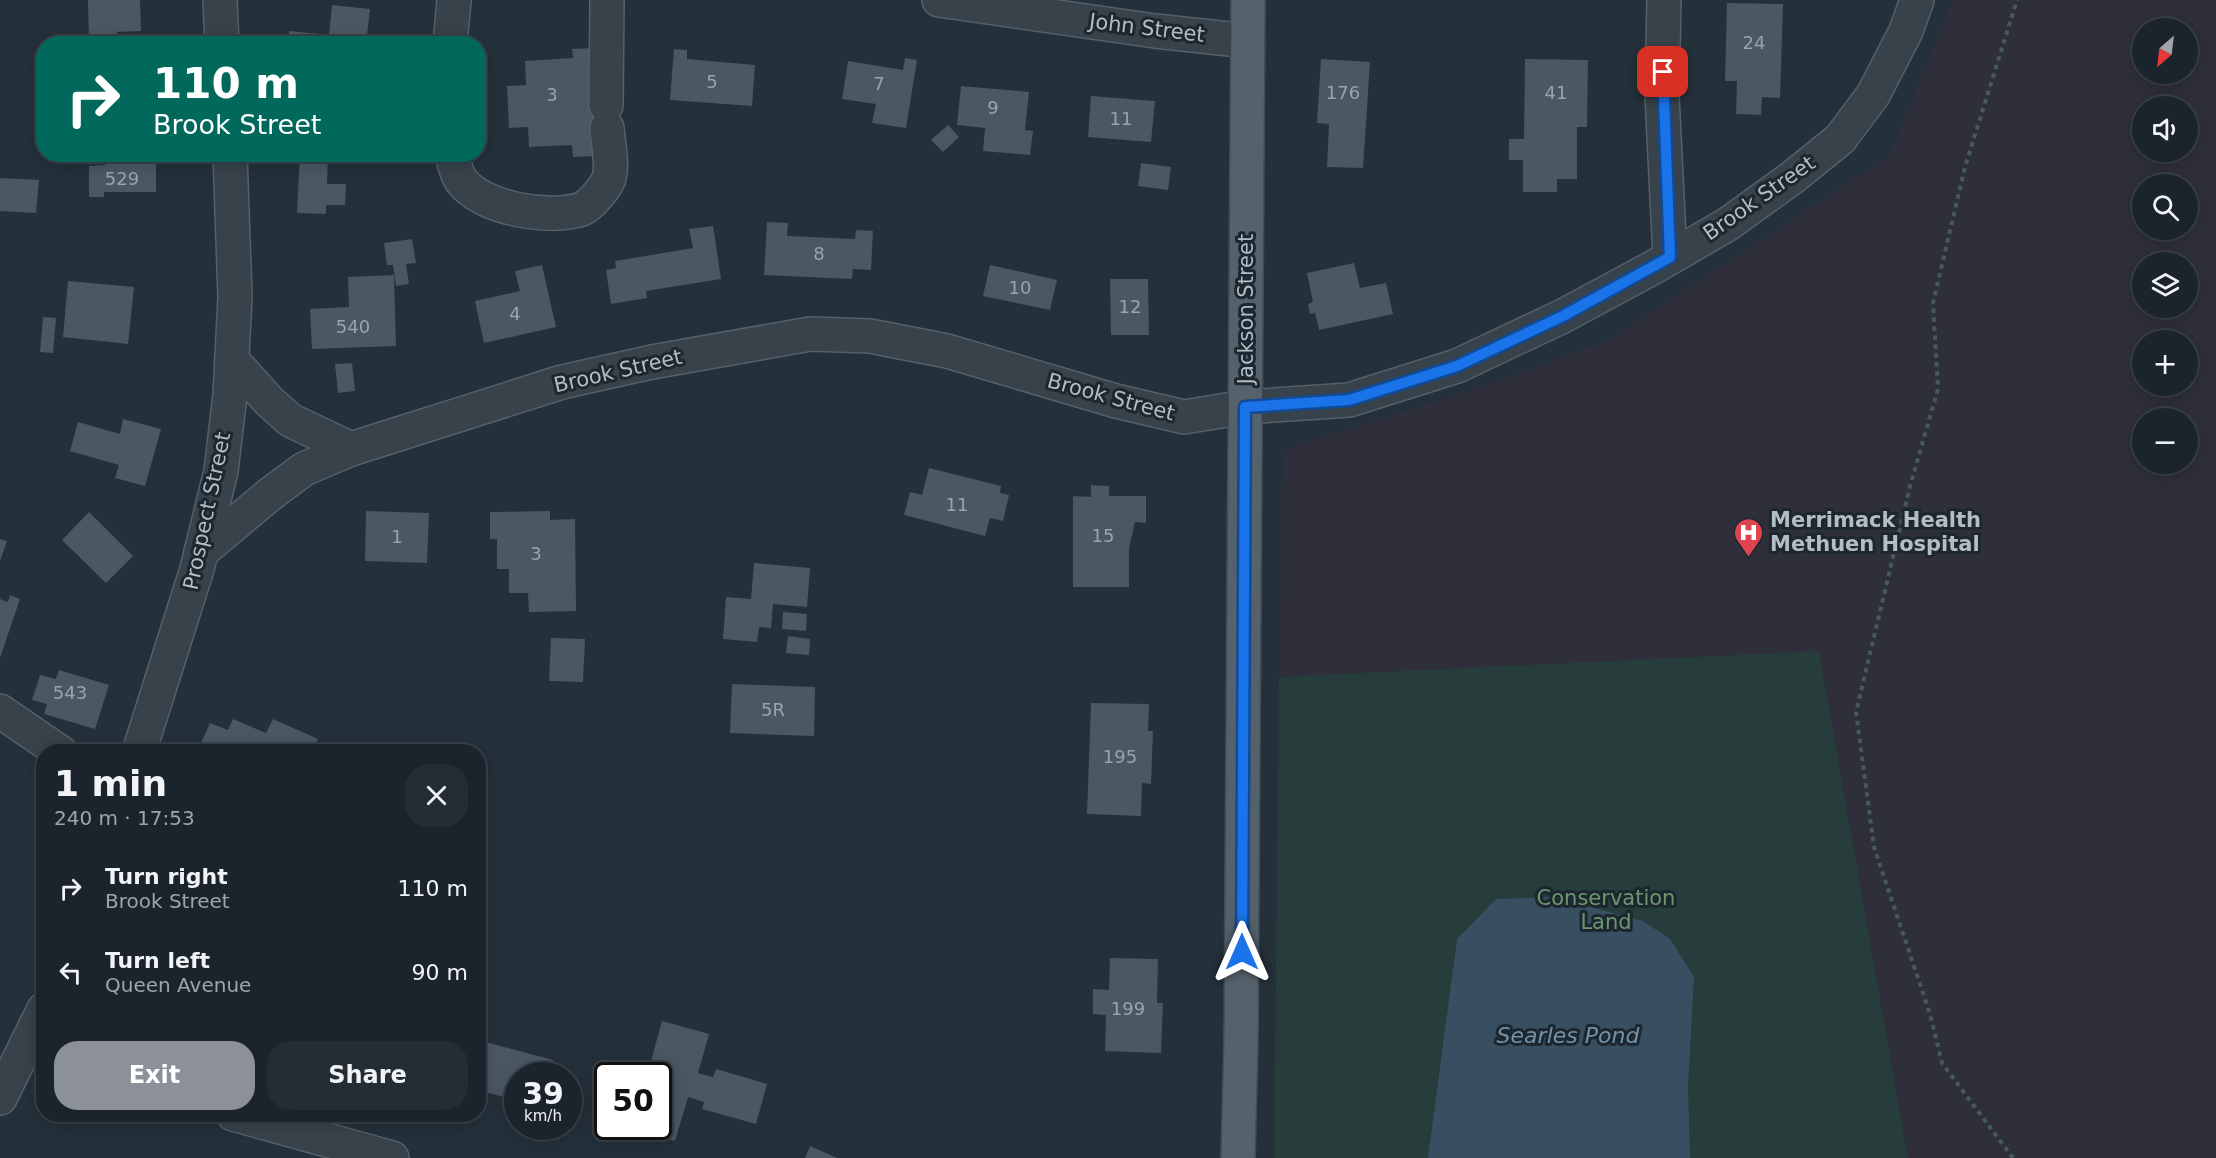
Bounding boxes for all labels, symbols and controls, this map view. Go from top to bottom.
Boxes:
street label: John Street [1086,9,1206,47]
north arrow [2132,18,2198,84]
map controls [2132,18,2198,474]
house number: 24 [1743,32,1765,53]
pin [1637,46,1688,97]
icon: arrive [1646,55,1679,88]
text: 110 m [153,59,299,108]
icon: right [54,60,132,138]
house number: 5 [706,71,718,92]
house number: 7 [873,73,885,94]
house number: 176 [1326,82,1360,103]
house number: 41 [1545,82,1567,103]
house number: 3 [546,84,558,105]
button: sound [2132,96,2198,162]
house number: 9 [987,97,999,118]
house number: 11 [1110,108,1132,129]
text: Brook Street [153,109,321,140]
street label: Brook Street [1698,151,1820,245]
house number: 529 [105,168,139,189]
button: search [2132,174,2198,240]
street label: Jackson Street [1234,234,1258,386]
house number: 8 [813,243,825,264]
button: layers [2132,252,2198,318]
house number: 10 [1009,277,1031,298]
house number: 12 [1119,296,1141,317]
house number: 4 [509,303,521,324]
house number: 540 [336,316,370,337]
button: + [2132,330,2198,396]
street label: Brook Street [552,345,684,397]
street label: Brook Street [1045,368,1177,426]
button: − [2132,408,2198,474]
street label: Prospect Street [179,430,235,592]
house number: 11 [946,494,968,515]
place label: Merrimack Health Methuen Hospital [1770,508,1981,556]
hospital icon: Merrimack Health Methuen Hospital [1733,516,1765,558]
house number: 15 [1092,525,1114,546]
house number: 1 [391,526,403,547]
house number: 3 [530,543,542,564]
house number: 543 [53,682,87,703]
house number: 5R [761,699,785,720]
house number: 195 [1103,746,1137,767]
text: 1 min [54,763,167,804]
button: close [405,764,468,827]
text: 240 m · 17:53 [54,806,195,830]
text: Turn right [105,864,228,889]
icon: right [54,872,87,905]
text: 110 m [398,876,468,901]
park label: Conservation Land [1537,886,1675,934]
text: Brook Street [105,889,230,913]
position arrow [1210,920,1274,984]
text: Turn left [105,948,210,973]
icon: left [54,956,87,989]
text: 90 m [412,960,468,985]
text: Queen Avenue [105,973,251,997]
house number: 199 [1111,998,1145,1019]
water label: Searles Pond [1497,1023,1640,1048]
button: Exit [54,1041,255,1110]
button: Share [267,1041,468,1110]
speed limit sign: 50 [594,1062,672,1140]
text: 39 [522,1076,564,1111]
text: km/h [524,1107,562,1125]

